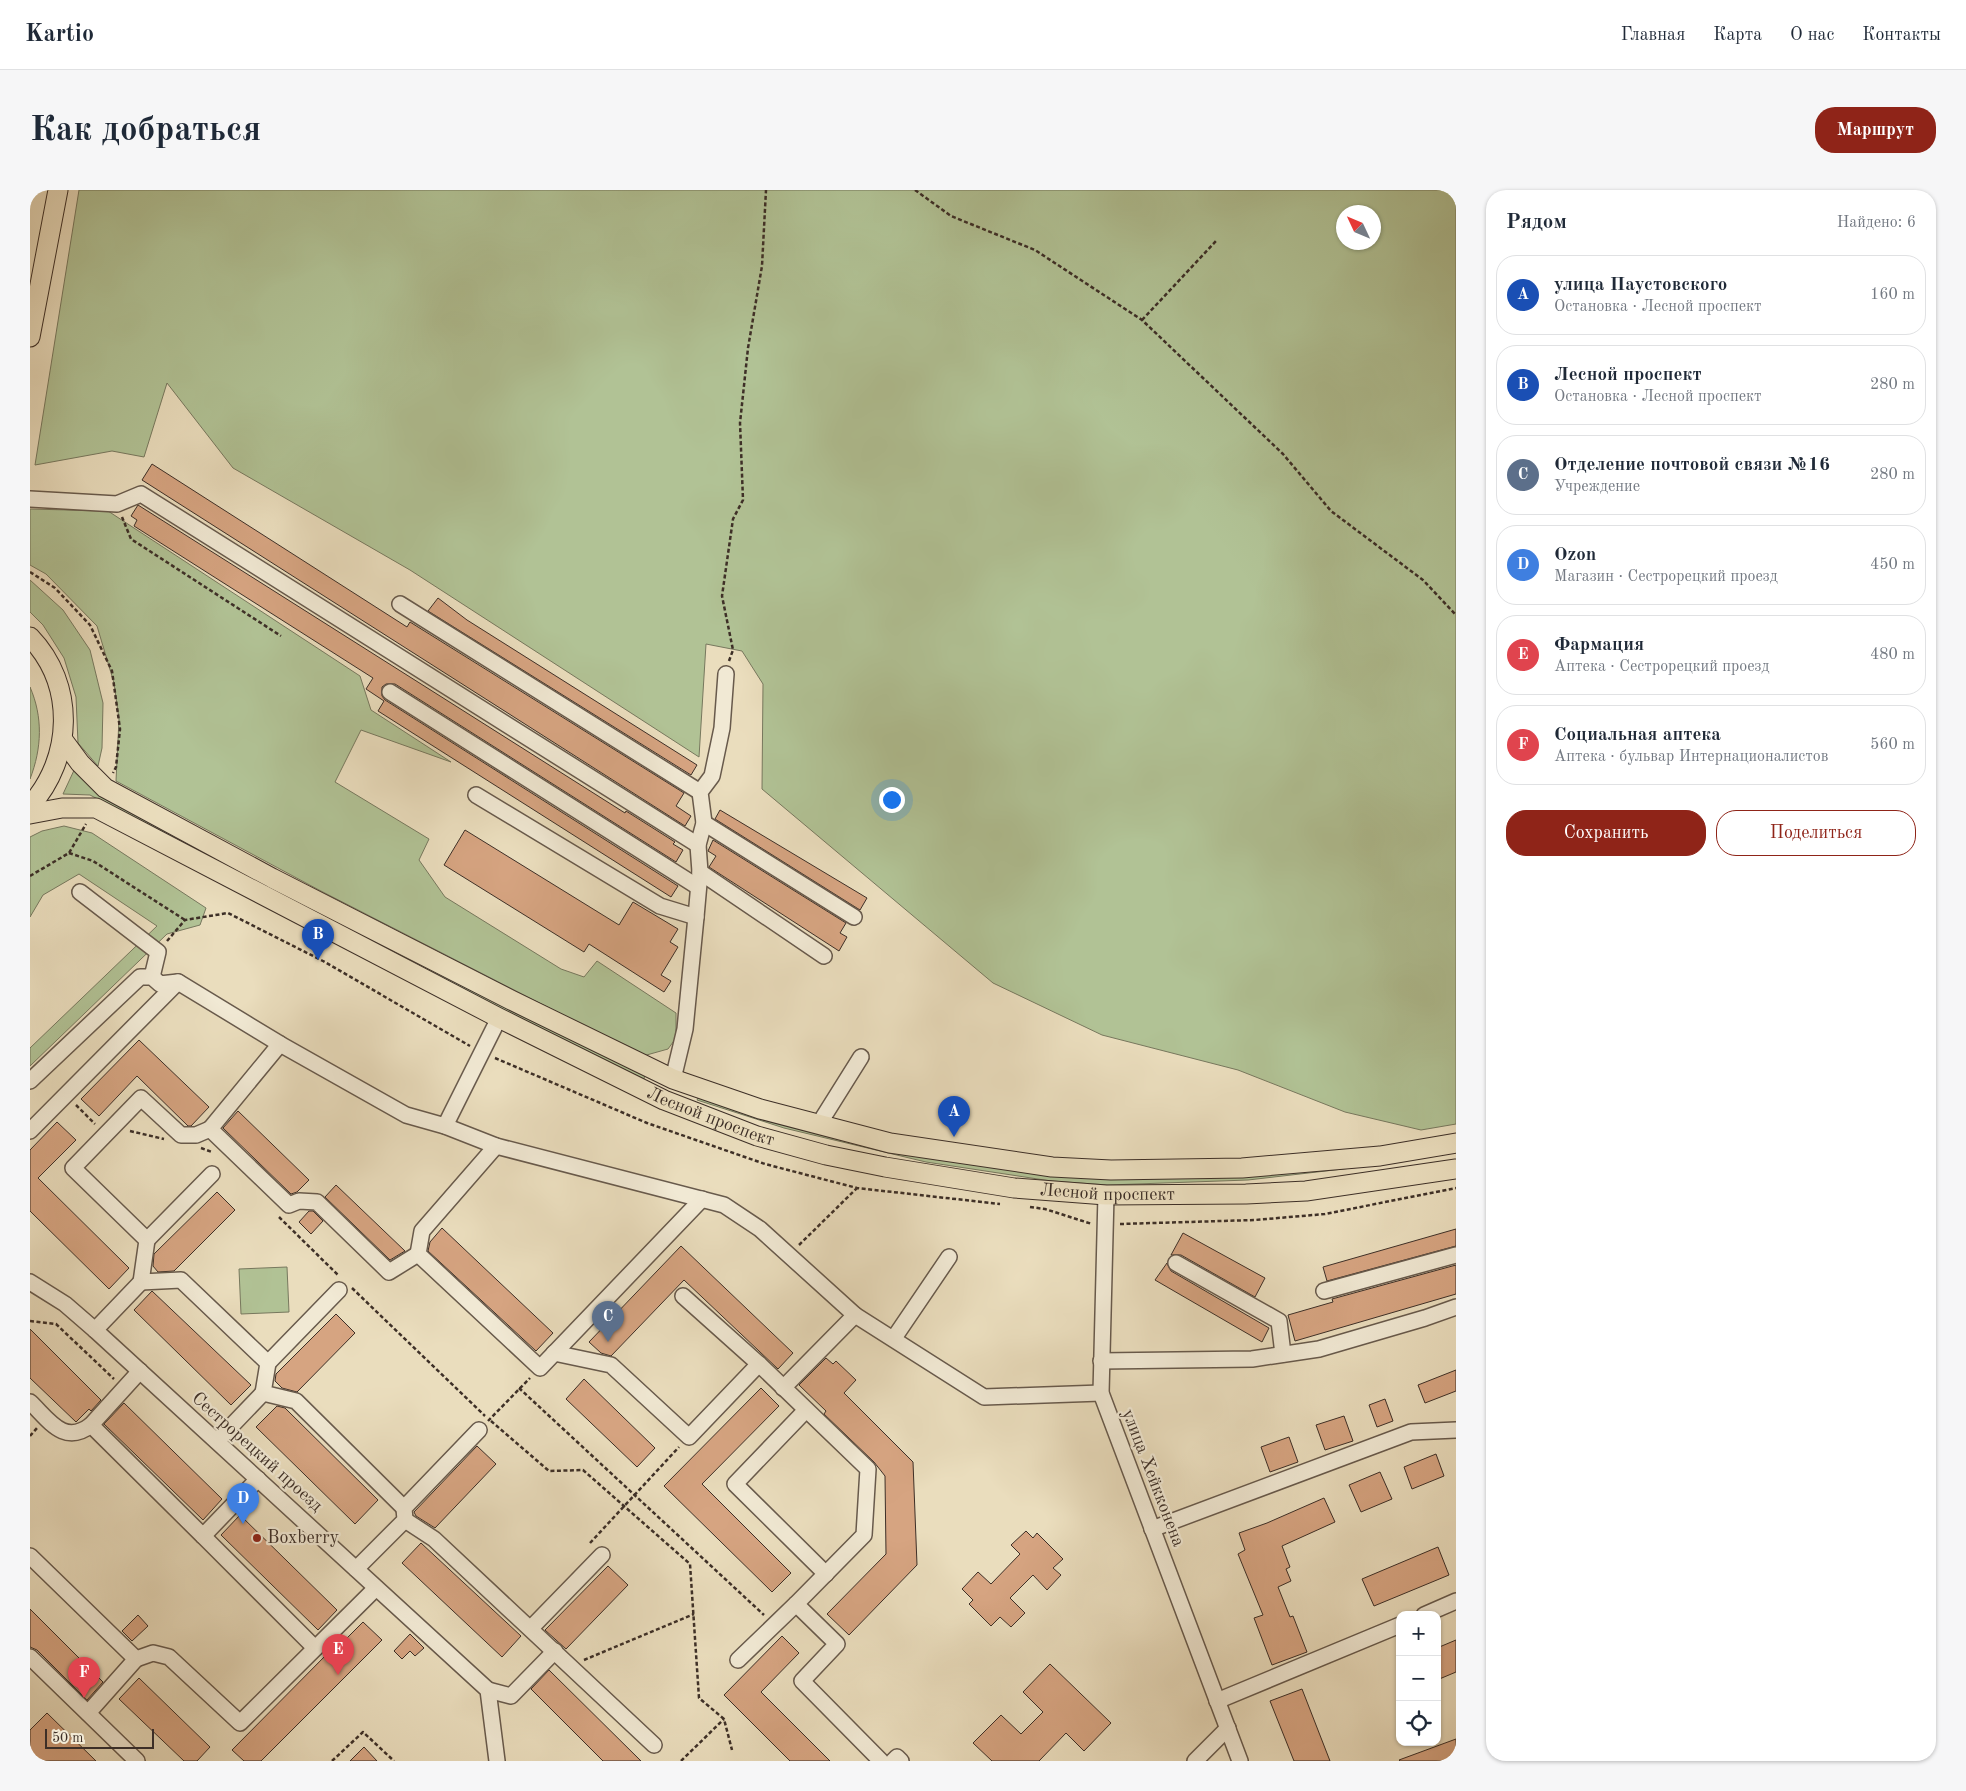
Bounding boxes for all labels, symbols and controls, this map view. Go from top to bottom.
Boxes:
text: Kartio [25,23,94,47]
text: Главная [1621,26,1685,44]
text: Карта [1713,26,1762,44]
text: О нас [1790,26,1834,44]
text: Контакты [1862,26,1941,44]
button: Маршрут [1815,107,1936,153]
text: Как добраться [30,113,261,148]
north arrow [1336,205,1381,250]
text: Рядом [1506,212,1567,233]
text: Найдено: 6 [1837,215,1916,231]
text: улица Паустовского [1554,276,1727,295]
text: A [1517,287,1529,303]
text: 160 m [1870,287,1915,303]
text: Остановка · Лесной проспект [1554,299,1762,315]
text: Лесной проспект [1554,366,1702,385]
text: B [1517,377,1529,393]
text: 280 m [1870,377,1915,393]
text: Остановка · Лесной проспект [1554,389,1762,405]
text: Отделение почтовой связи №16 [1554,456,1830,475]
text: C [1518,467,1528,483]
text: 280 m [1870,467,1915,483]
text: Учреждение [1554,479,1640,495]
text: Ozon [1554,546,1596,565]
text: D [1517,557,1529,573]
text: 450 m [1870,557,1915,573]
text: Магазин · Сестрорецкий проезд [1554,569,1778,585]
text: Фармация [1554,636,1644,655]
text: E [1517,647,1529,663]
text: 480 m [1870,647,1915,663]
text: Аптека · Сестрорецкий проезд [1554,659,1769,675]
text: Социальная аптека [1554,726,1721,745]
text: F [1518,737,1528,753]
text: 560 m [1870,737,1915,753]
text: Аптека · бульвар Интернационалистов [1554,749,1828,765]
your location [879,787,905,813]
button: Сохранить [1506,810,1706,856]
button: Поделиться [1716,810,1916,856]
pin: B [302,919,334,960]
street label: Лесной проспект [644,1084,776,1149]
pin: A [938,1096,970,1137]
street label: Лесной проспект [1039,1181,1175,1204]
pin: C [592,1301,624,1342]
street label: Сестрорецкий проезд [188,1389,326,1515]
street label: улица Хейкконена [1118,1407,1188,1549]
pin: D [227,1483,259,1524]
place label: Boxberry [267,1529,340,1547]
marker: Boxberry [251,1532,263,1544]
map controls [1396,1611,1441,1746]
button: + [1396,1611,1441,1656]
pin: E [322,1634,354,1675]
button: − [1396,1656,1441,1701]
pin: F [68,1657,100,1698]
button: locate [1396,1701,1441,1746]
scale bar [45,1726,154,1749]
text: 50 m [52,1731,83,1745]

